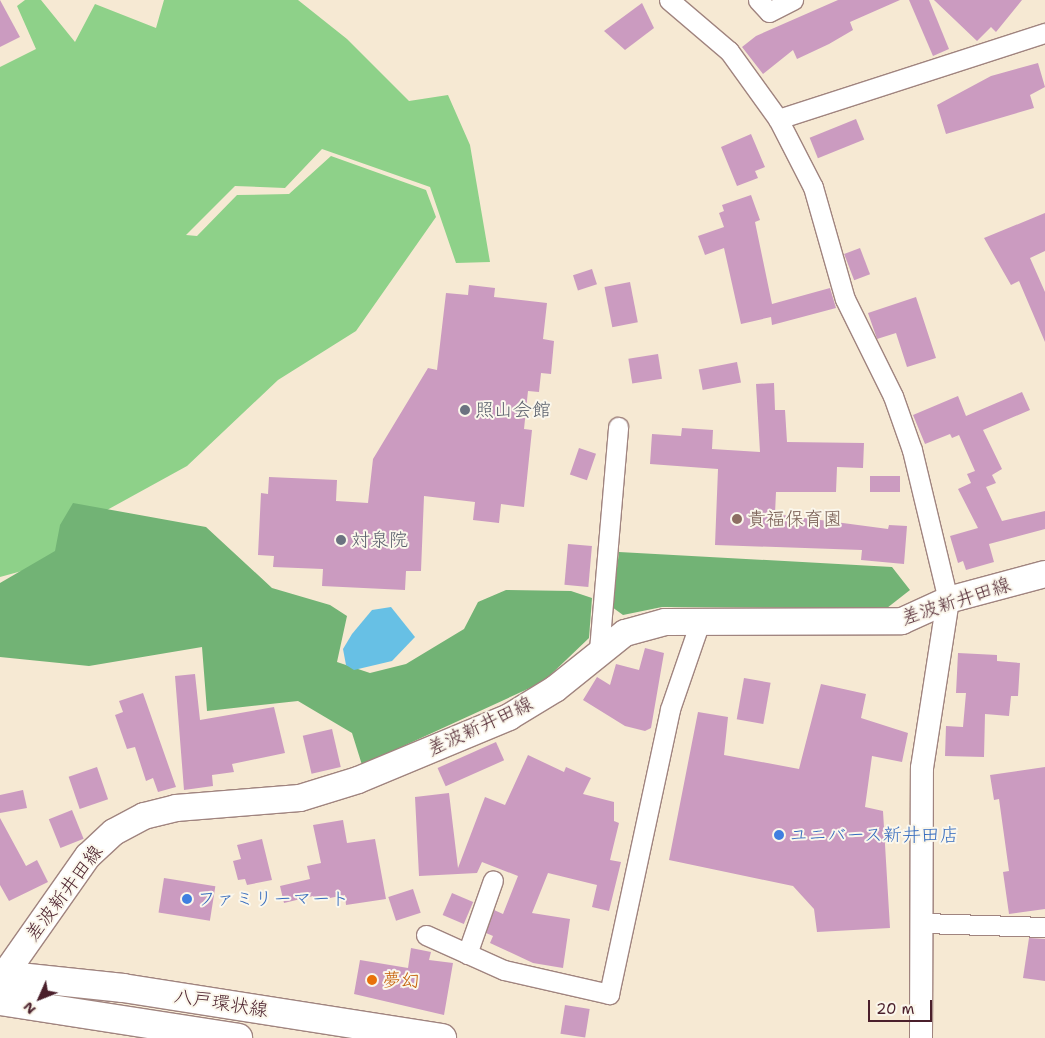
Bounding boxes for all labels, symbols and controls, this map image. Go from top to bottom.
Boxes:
place label: 照山会館 [475,399,551,421]
marker: 照山会館 [459,404,471,416]
place label: 貴福保育園 [747,508,842,530]
marker: 貴福保育園 [731,513,743,525]
place label: 対泉院 [351,529,408,551]
marker: 対泉院 [335,534,347,546]
street label: 差波新井田線 [898,573,1014,629]
street label: 差波新井田線 [424,692,536,760]
place label: ユニバース新井田店 [789,824,960,846]
marker: ユニバース新井田店 [773,829,785,841]
street label: 差波新井田線 [21,841,107,945]
place label: ファミリーマート [197,888,349,910]
marker: ファミリーマート [181,893,193,905]
place label: 夢幻 [382,969,420,991]
north arrow [15,973,65,1023]
marker: 夢幻 [366,974,378,986]
street label: 八戸環状線 [172,984,270,1022]
scale bar [870,990,934,1022]
text: N [19,998,40,1019]
text: 20 m [876,999,915,1019]

